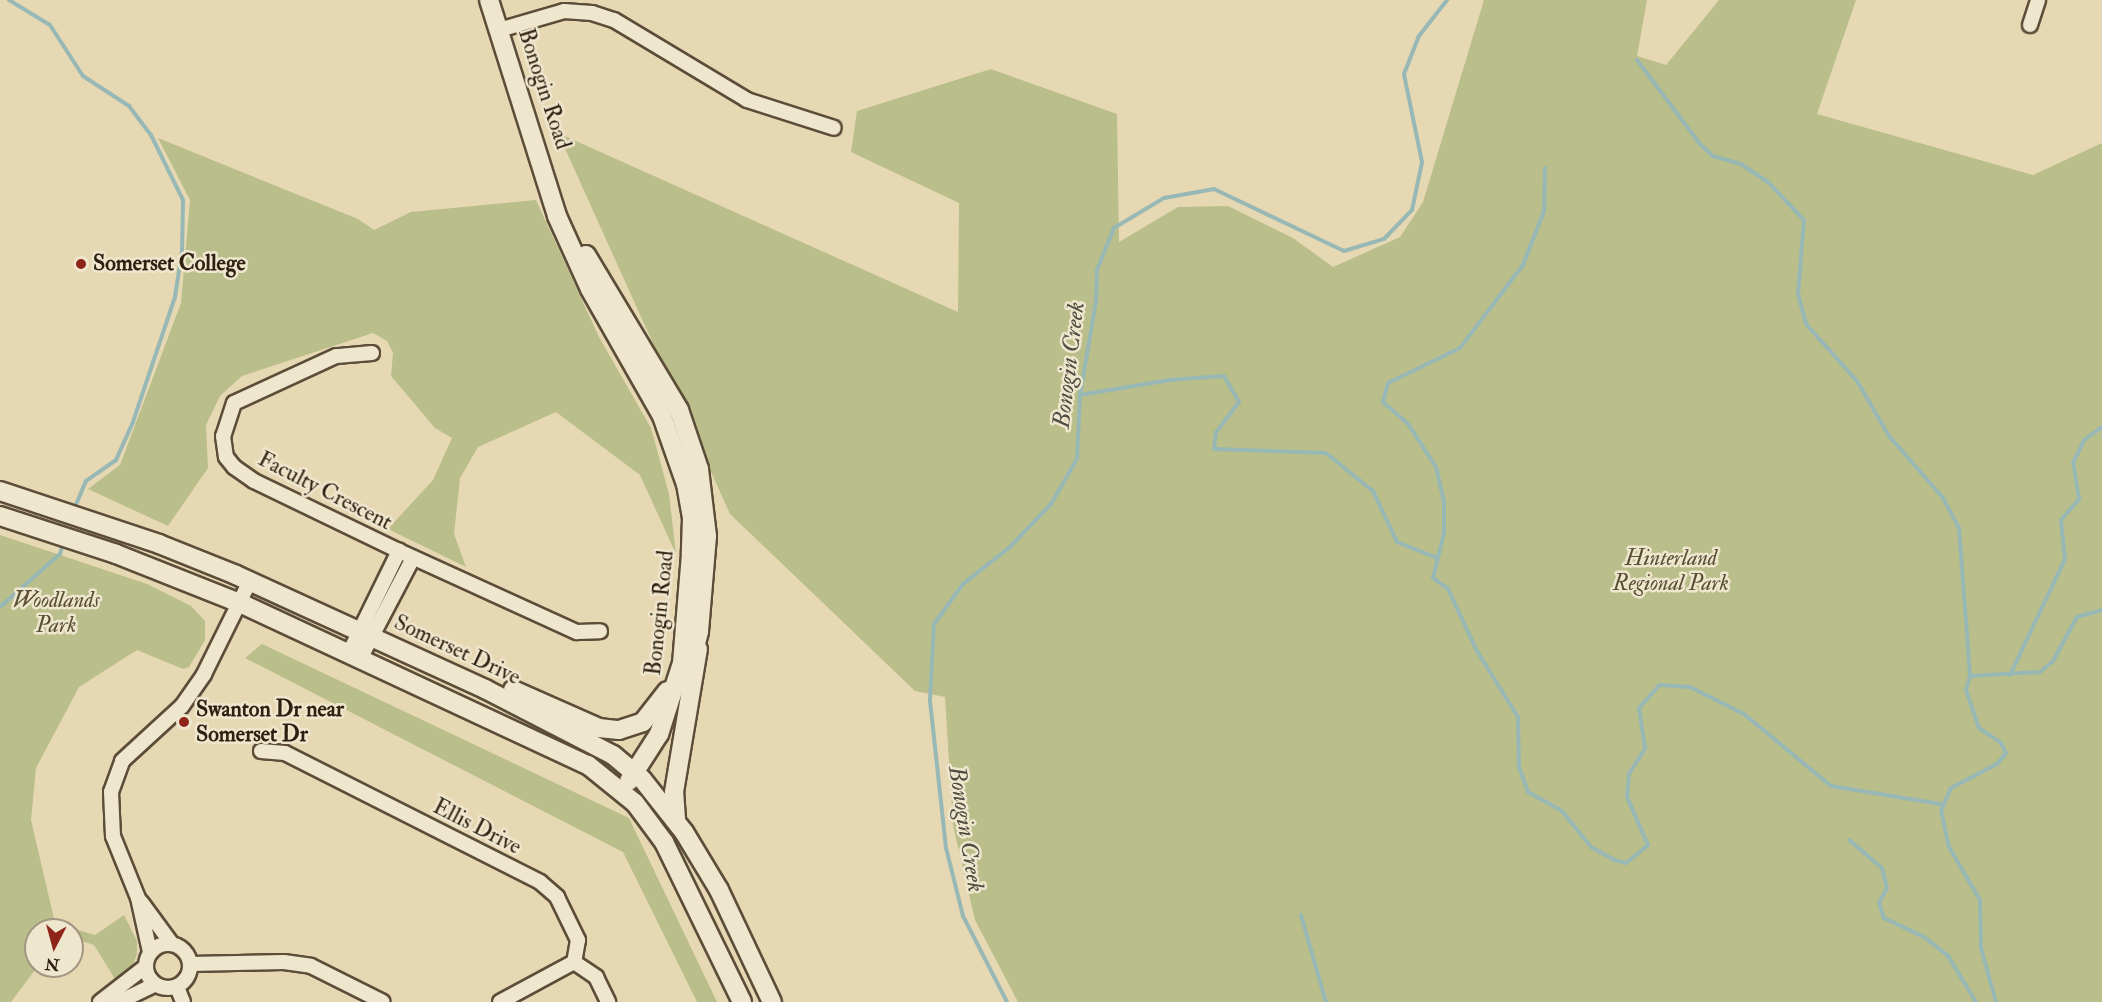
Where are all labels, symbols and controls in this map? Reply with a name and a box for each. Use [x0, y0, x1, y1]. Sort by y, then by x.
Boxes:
street label: Bonogin Road [512, 25, 576, 153]
place label: Somerset College [93, 251, 246, 277]
marker: Somerset College [74, 257, 88, 271]
water label: Bonogin Creek [1047, 300, 1091, 430]
street label: Faculty Crescent [254, 446, 396, 536]
park label: Hinterland Regional Park [1613, 545, 1729, 596]
street label: Bonogin Road [640, 549, 680, 677]
park label: Woodlands Park [13, 587, 99, 638]
street label: Somerset Drive [390, 609, 524, 691]
place label: Swanton Dr near Somerset Dr [196, 696, 344, 748]
marker: Swanton Dr near Somerset Dr [177, 715, 191, 729]
water label: Bonogin Creek [942, 764, 990, 894]
street label: Ellis Drive [428, 794, 526, 860]
north arrow [24, 918, 84, 978]
text: N [44, 953, 61, 975]

